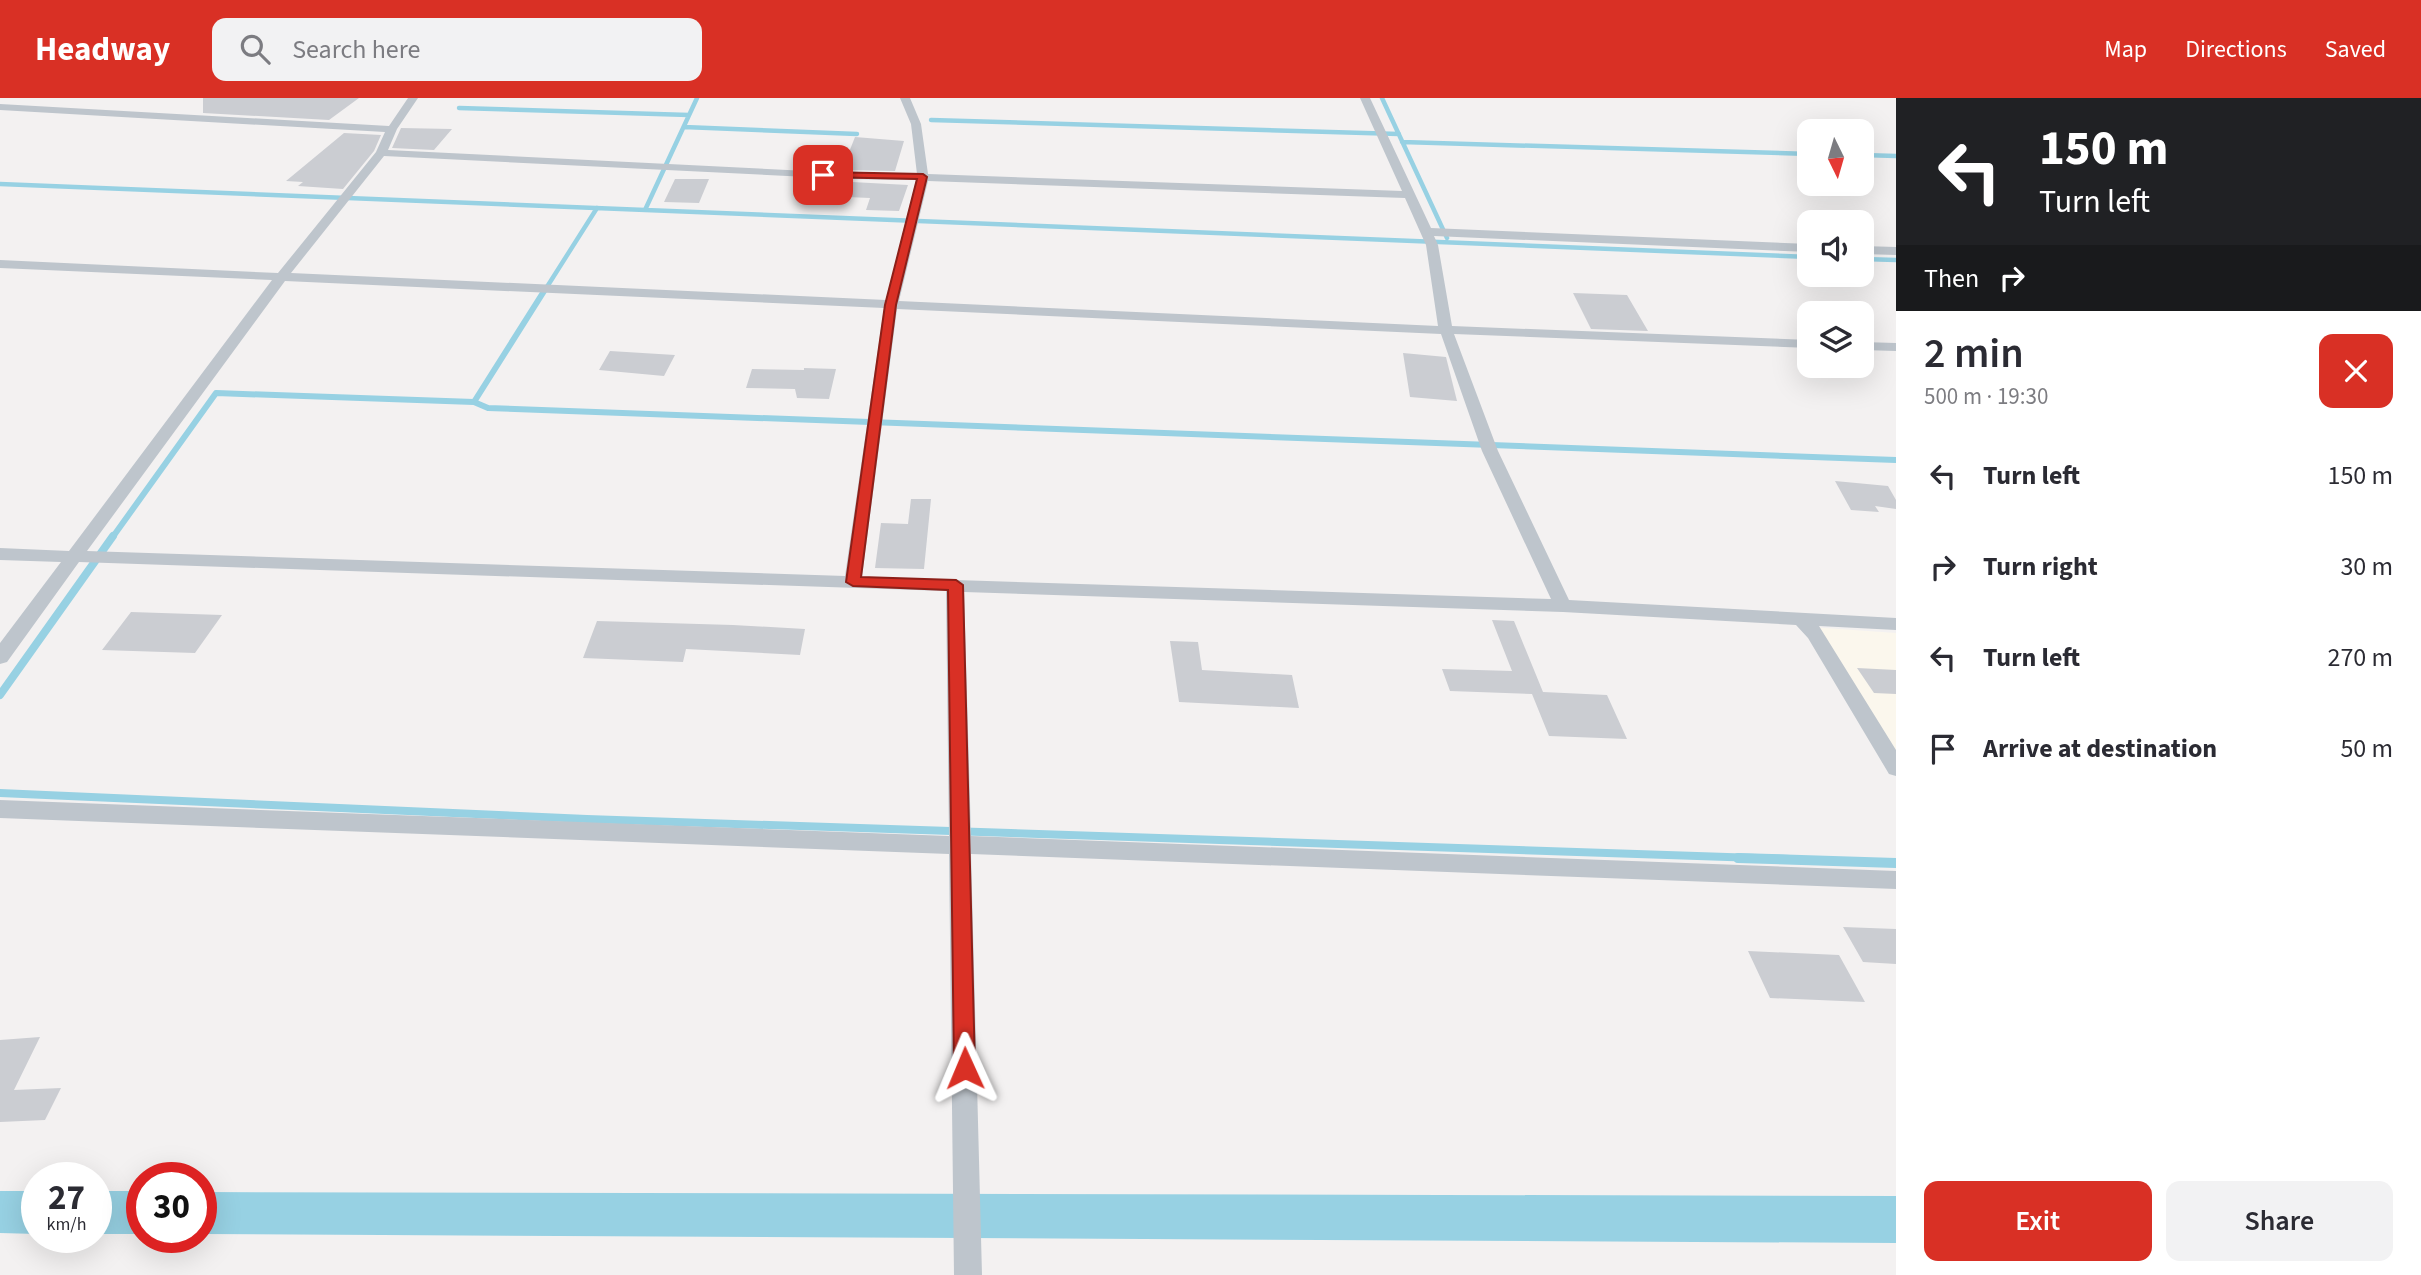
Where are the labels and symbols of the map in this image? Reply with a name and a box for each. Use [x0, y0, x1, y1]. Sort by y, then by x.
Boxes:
north arrow [1797, 119, 1874, 196]
pin [793, 145, 853, 205]
position arrow [928, 1031, 1002, 1105]
speed limit sign: 30 [126, 1162, 217, 1253]

